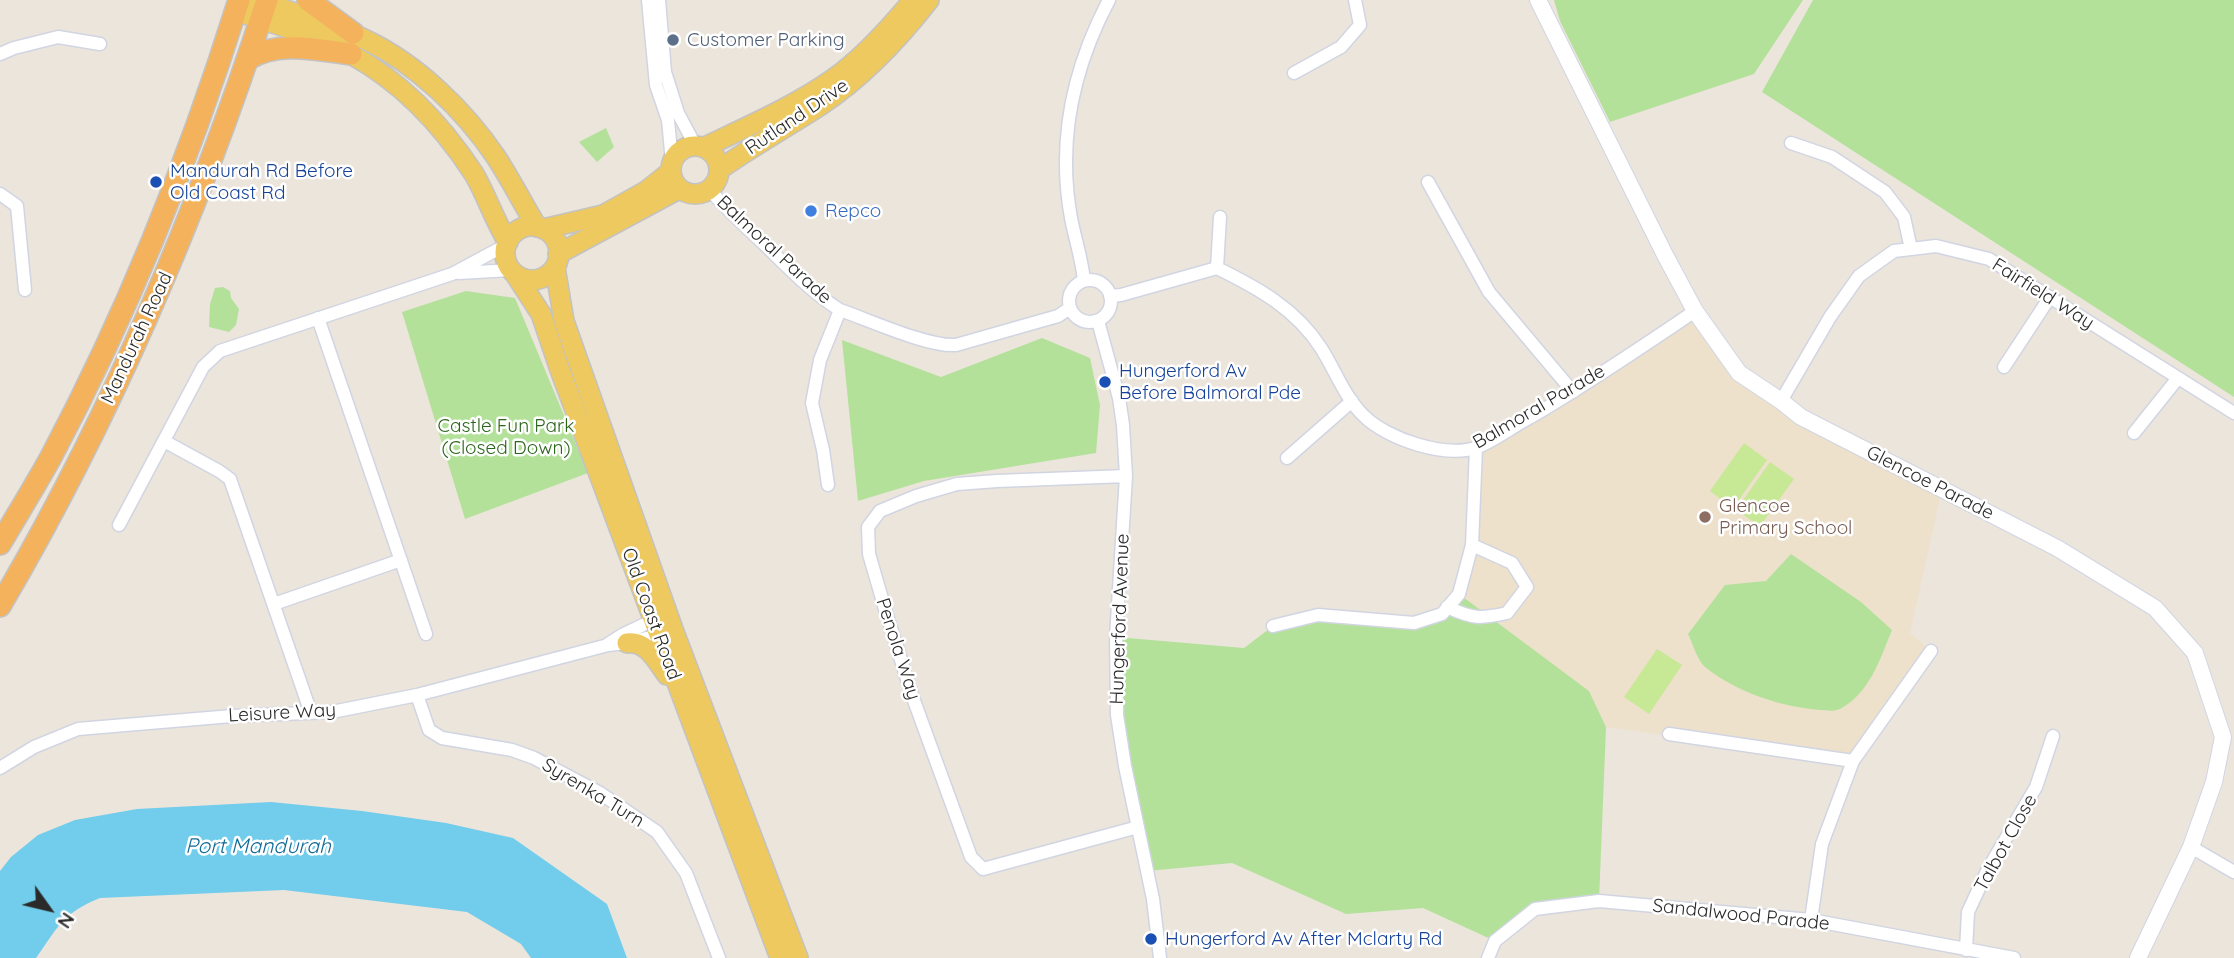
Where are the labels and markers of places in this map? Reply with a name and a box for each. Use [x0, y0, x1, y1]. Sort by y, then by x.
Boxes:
place label: Customer Parking [687, 29, 845, 51]
marker: Customer Parking [665, 32, 681, 48]
place label: Mandurah Rd Before Old Coast Rd [170, 160, 353, 204]
marker: Mandurah Rd Before Old Coast Rd [148, 174, 164, 190]
place label: Repco [825, 200, 881, 222]
marker: Repco [803, 203, 819, 219]
place label: Hungerford Av Before Balmoral Pde [1119, 360, 1301, 404]
marker: Hungerford Av Before Balmoral Pde [1097, 374, 1113, 390]
place label: Glencoe Primary School [1719, 495, 1852, 539]
marker: Glencoe Primary School [1697, 509, 1713, 525]
place label: Hungerford Av After Mclarty Rd [1165, 928, 1442, 950]
marker: Hungerford Av After Mclarty Rd [1143, 931, 1159, 947]

